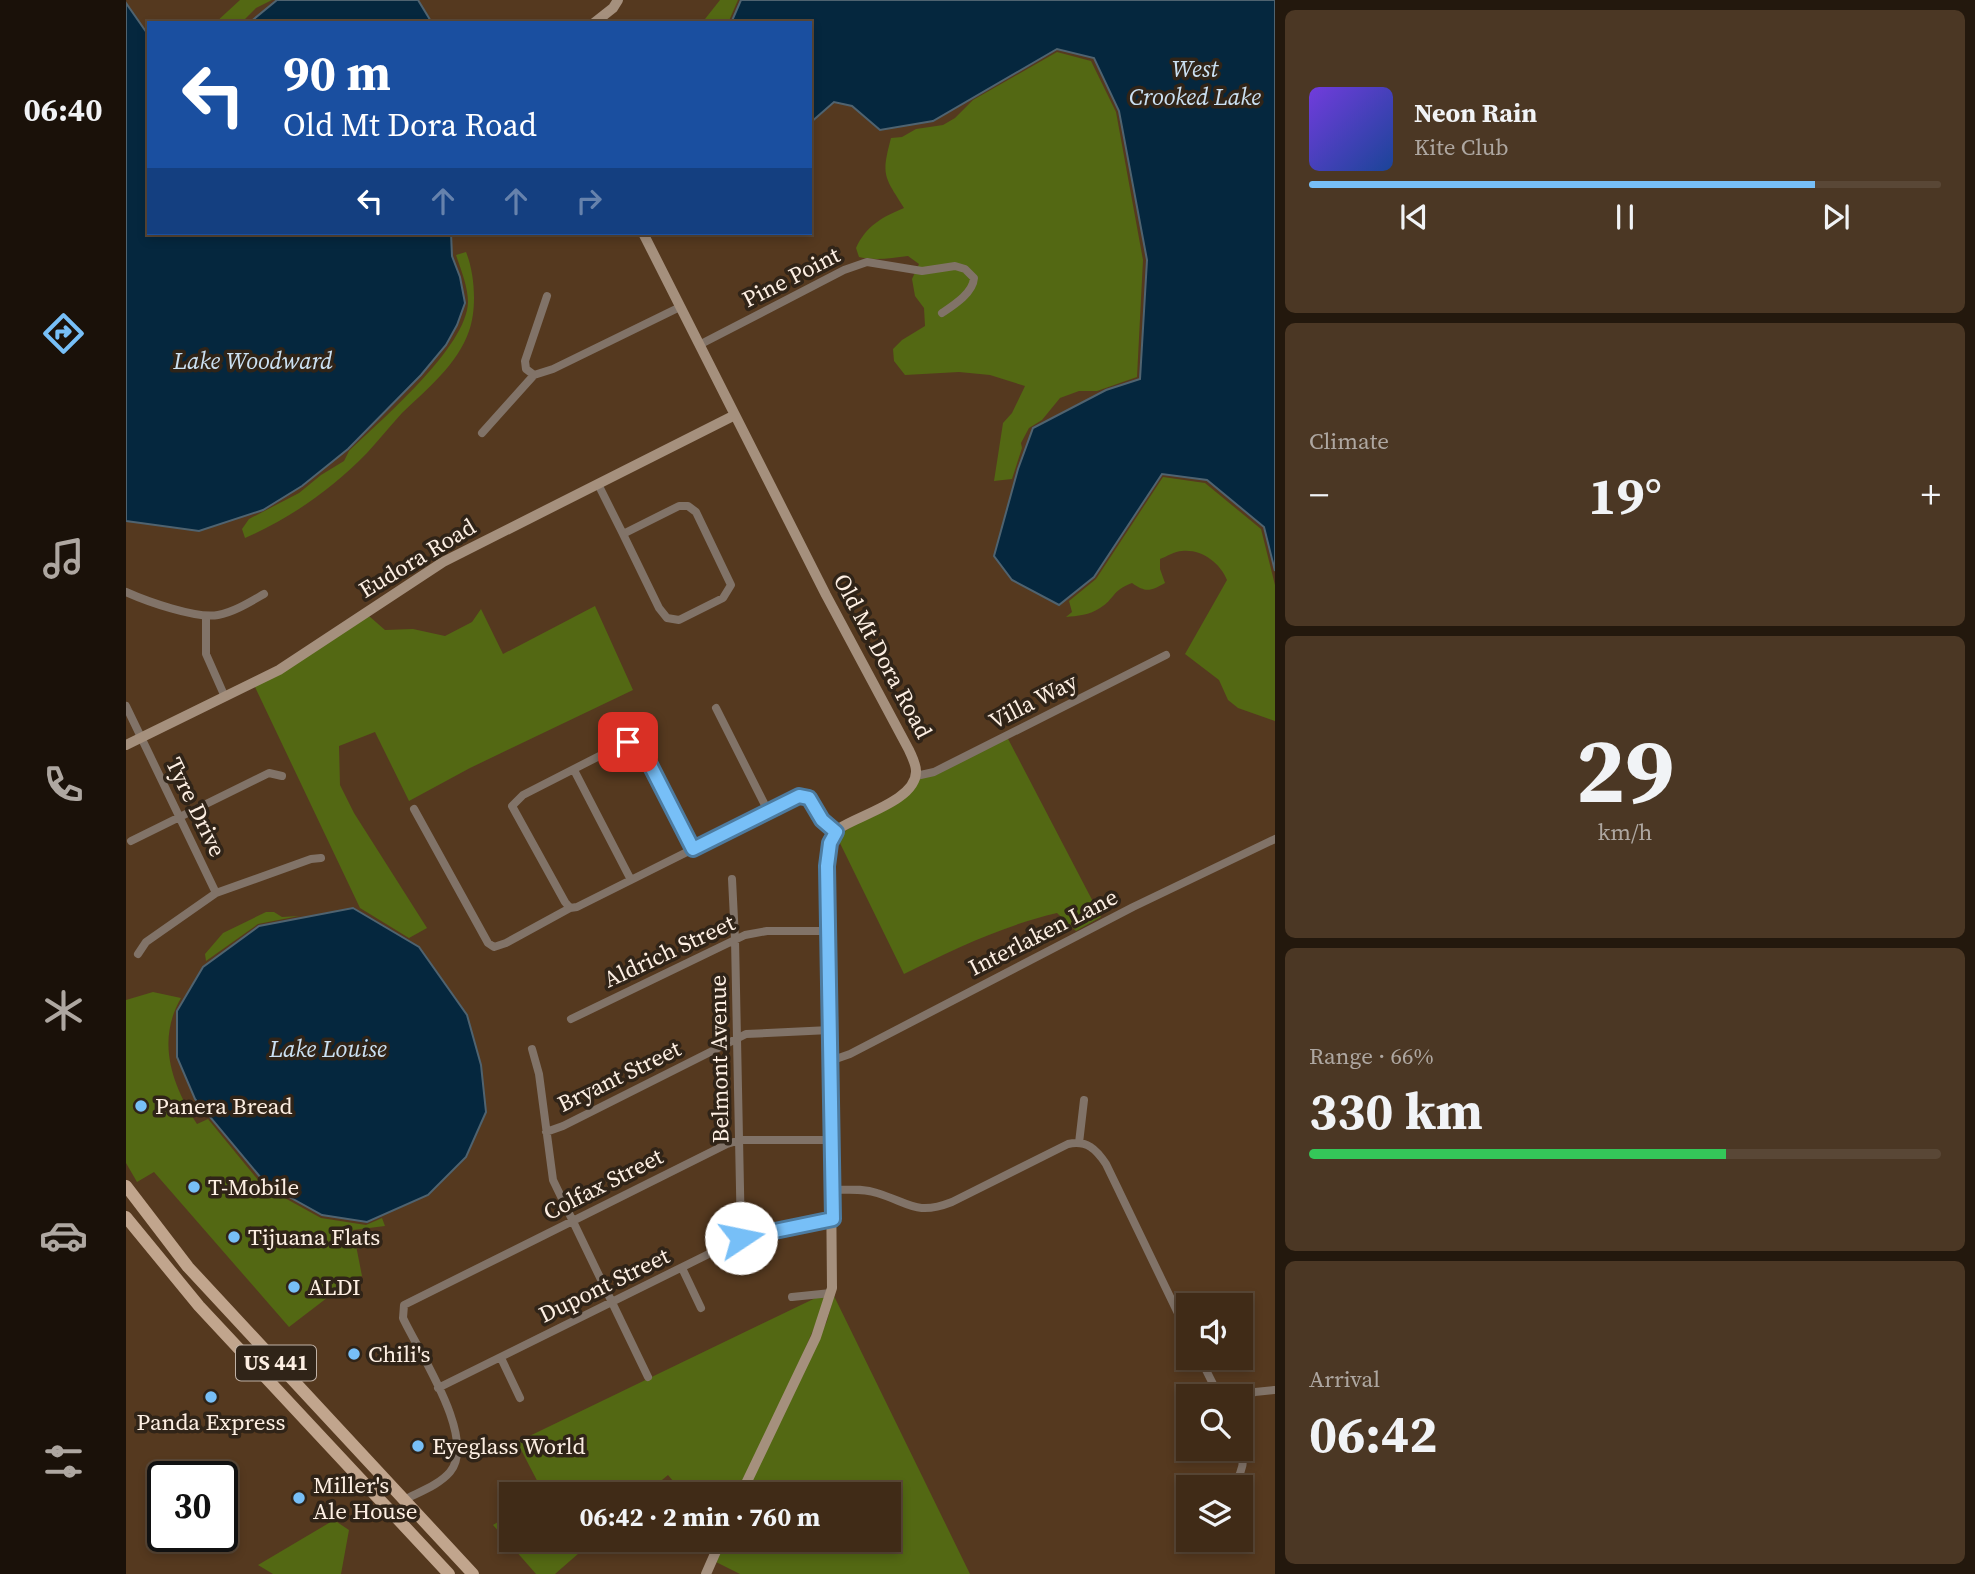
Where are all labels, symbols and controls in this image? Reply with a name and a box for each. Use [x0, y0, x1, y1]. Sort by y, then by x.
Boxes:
text: 90 m [283, 39, 391, 106]
icon: left [168, 49, 259, 140]
water label: West Crooked Lake [1129, 52, 1261, 113]
text: 06:40 [24, 88, 102, 132]
text: Neon Rain [1414, 95, 1537, 131]
text: Old Mt Dora Road [283, 103, 537, 147]
text: Kite Club [1414, 131, 1509, 163]
icon: left [351, 182, 389, 220]
icon: ahead [424, 182, 462, 220]
icon: ahead [497, 182, 535, 220]
icon: right [570, 182, 608, 220]
icon: previous [1395, 198, 1433, 236]
icon: pause [1606, 198, 1644, 236]
icon: next [1817, 198, 1855, 236]
street label: Pine Point [737, 239, 846, 315]
icon: directions [39, 309, 88, 358]
water label: Lake Woodward [172, 344, 333, 377]
text: Climate [1309, 425, 1389, 457]
text: 19° [1588, 460, 1662, 531]
text: − [1309, 469, 1329, 521]
text: + [1921, 469, 1941, 521]
street label: Eudora Road [353, 511, 481, 605]
icon: music [39, 534, 88, 583]
street label: Old Mt Dora Road [826, 568, 940, 744]
street label: Villa Way [983, 665, 1083, 737]
text: 29 [1576, 708, 1674, 832]
pin [598, 712, 658, 772]
icon: arrive [609, 723, 647, 761]
street label: Tyre Drive [158, 752, 234, 862]
icon: phone [39, 760, 88, 809]
text: km/h [1598, 816, 1652, 848]
street label: Interlaken Lane [963, 881, 1123, 983]
street label: Aldrich Street [598, 906, 740, 995]
street label: Belmont Avenue [702, 975, 736, 1143]
icon: climate [39, 986, 88, 1035]
water label: Lake Louise [268, 1032, 387, 1065]
street label: Bryant Street [552, 1032, 686, 1120]
text: Range · 66% [1309, 1040, 1434, 1072]
text: 330 km [1309, 1075, 1483, 1146]
place label: Panera Bread [155, 1090, 293, 1122]
marker: Panera Bread [133, 1098, 149, 1114]
street label: Colfax Street [538, 1140, 669, 1228]
place label: T-Mobile [208, 1171, 299, 1203]
marker: T-Mobile [186, 1179, 202, 1195]
position arrow [704, 1201, 778, 1275]
icon: car [39, 1211, 88, 1260]
place label: Tijuana Flats [248, 1221, 380, 1253]
marker: Tijuana Flats [226, 1229, 242, 1245]
street label: Dupont Street [533, 1239, 675, 1330]
place label: ALDI [308, 1271, 361, 1303]
marker: ALDI [286, 1279, 302, 1295]
map controls [1176, 1293, 1253, 1552]
button: sound [1176, 1293, 1253, 1370]
place label: Chili's [368, 1338, 430, 1370]
road number: US 441 [236, 1346, 316, 1380]
marker: Chili's [346, 1346, 362, 1362]
text: Arrival [1309, 1363, 1380, 1395]
button: search [1176, 1384, 1253, 1461]
marker: Panda Express [203, 1389, 219, 1405]
text: 06:42 [1309, 1398, 1437, 1469]
place label: Panda Express [136, 1406, 286, 1438]
place label: Eyeglass World [432, 1430, 586, 1462]
icon: filters [39, 1437, 88, 1486]
marker: Eyeglass World [410, 1438, 426, 1454]
speed limit sign: 30 [147, 1461, 238, 1552]
place label: Miller's Ale House [313, 1469, 417, 1527]
button: layers [1176, 1475, 1253, 1552]
marker: Miller's Ale House [291, 1490, 307, 1506]
text: 06:42 · 2 min · 760 m [580, 1499, 820, 1535]

